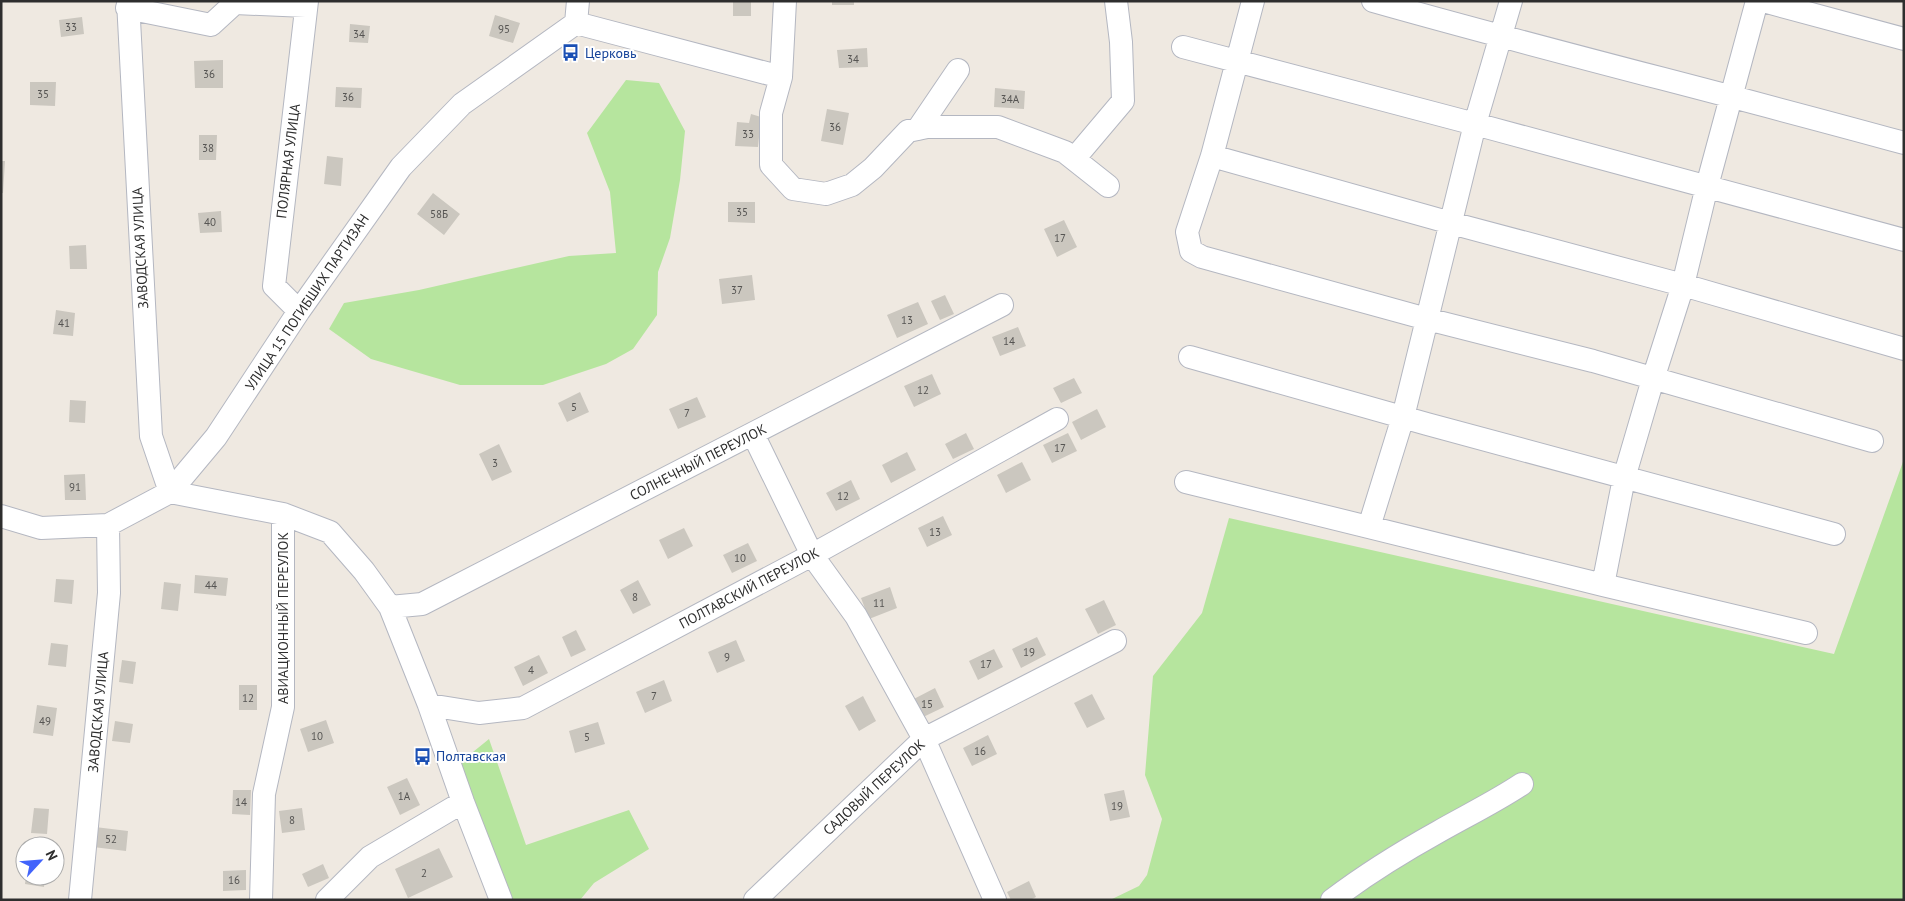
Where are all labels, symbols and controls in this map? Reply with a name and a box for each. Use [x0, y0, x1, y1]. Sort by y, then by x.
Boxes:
house number: 33 [65, 20, 77, 34]
house number: 95 [498, 22, 510, 36]
house number: 34 [353, 27, 365, 41]
bus stop icon: Церковь [561, 43, 581, 63]
place label: Церковь [585, 44, 637, 62]
house number: 34 [847, 52, 859, 66]
house number: 36 [203, 67, 215, 81]
house number: 35 [37, 87, 49, 101]
house number: 36 [342, 90, 354, 104]
house number: 34А [1001, 92, 1020, 106]
street label: ПОЛЯРНАЯ УЛИЦА [272, 102, 304, 219]
house number: 36 [829, 120, 841, 134]
house number: 33 [742, 127, 754, 141]
house number: 38 [202, 141, 214, 155]
street label: ЗАВОДСКАЯ УЛИЦА [128, 186, 152, 309]
house number: 35 [736, 205, 748, 219]
house number: 58Б [430, 207, 448, 221]
street label: УЛИЦА 15 ПОГИБШИХ ПАРТИЗАН [241, 210, 373, 394]
house number: 40 [204, 215, 216, 229]
house number: 17 [1054, 231, 1066, 245]
house number: 37 [731, 283, 743, 297]
house number: 13 [901, 313, 913, 327]
house number: 41 [58, 316, 70, 330]
house number: 14 [1003, 334, 1015, 348]
house number: 12 [917, 383, 929, 397]
house number: 5 [571, 400, 577, 414]
house number: 7 [684, 406, 690, 420]
street label: СОЛНЕЧНЫЙ ПЕРЕУЛОК [627, 420, 770, 504]
house number: 17 [1054, 441, 1066, 455]
house number: 3 [492, 456, 498, 470]
house number: 91 [69, 480, 81, 494]
house number: 12 [837, 489, 849, 503]
house number: 13 [929, 525, 941, 539]
street label: АВИАЦИОННЫЙ ПЕРЕУЛОК [274, 532, 292, 704]
street label: ПОЛТАВСКИЙ ПЕРЕУЛОК [676, 543, 823, 633]
house number: 10 [734, 551, 746, 565]
house number: 44 [205, 578, 217, 592]
house number: 8 [632, 590, 638, 604]
house number: 11 [873, 596, 885, 610]
house number: 19 [1023, 645, 1035, 659]
street label: ЗАВОДСКАЯ УЛИЦА [84, 650, 112, 773]
house number: 9 [724, 650, 730, 664]
house number: 17 [980, 657, 992, 671]
house number: 4 [528, 663, 534, 677]
house number: 7 [651, 689, 657, 703]
house number: 12 [242, 691, 254, 705]
house number: 15 [921, 697, 933, 711]
house number: 49 [39, 714, 51, 728]
house number: 10 [311, 729, 323, 743]
house number: 5 [584, 730, 590, 744]
street label: САДОВЫЙ ПЕРЕУЛОК [819, 735, 929, 839]
house number: 16 [974, 744, 986, 758]
bus stop icon: Полтавская [412, 746, 432, 766]
place label: Полтавская [436, 747, 506, 765]
house number: 1А [398, 789, 411, 803]
house number: 14 [235, 795, 247, 809]
house number: 19 [1111, 799, 1123, 813]
house number: 8 [289, 813, 295, 827]
house number: 52 [105, 832, 117, 846]
north arrow [15, 836, 65, 886]
text: N [42, 847, 62, 863]
house number: 2 [421, 866, 427, 880]
house number: 16 [228, 873, 240, 887]

